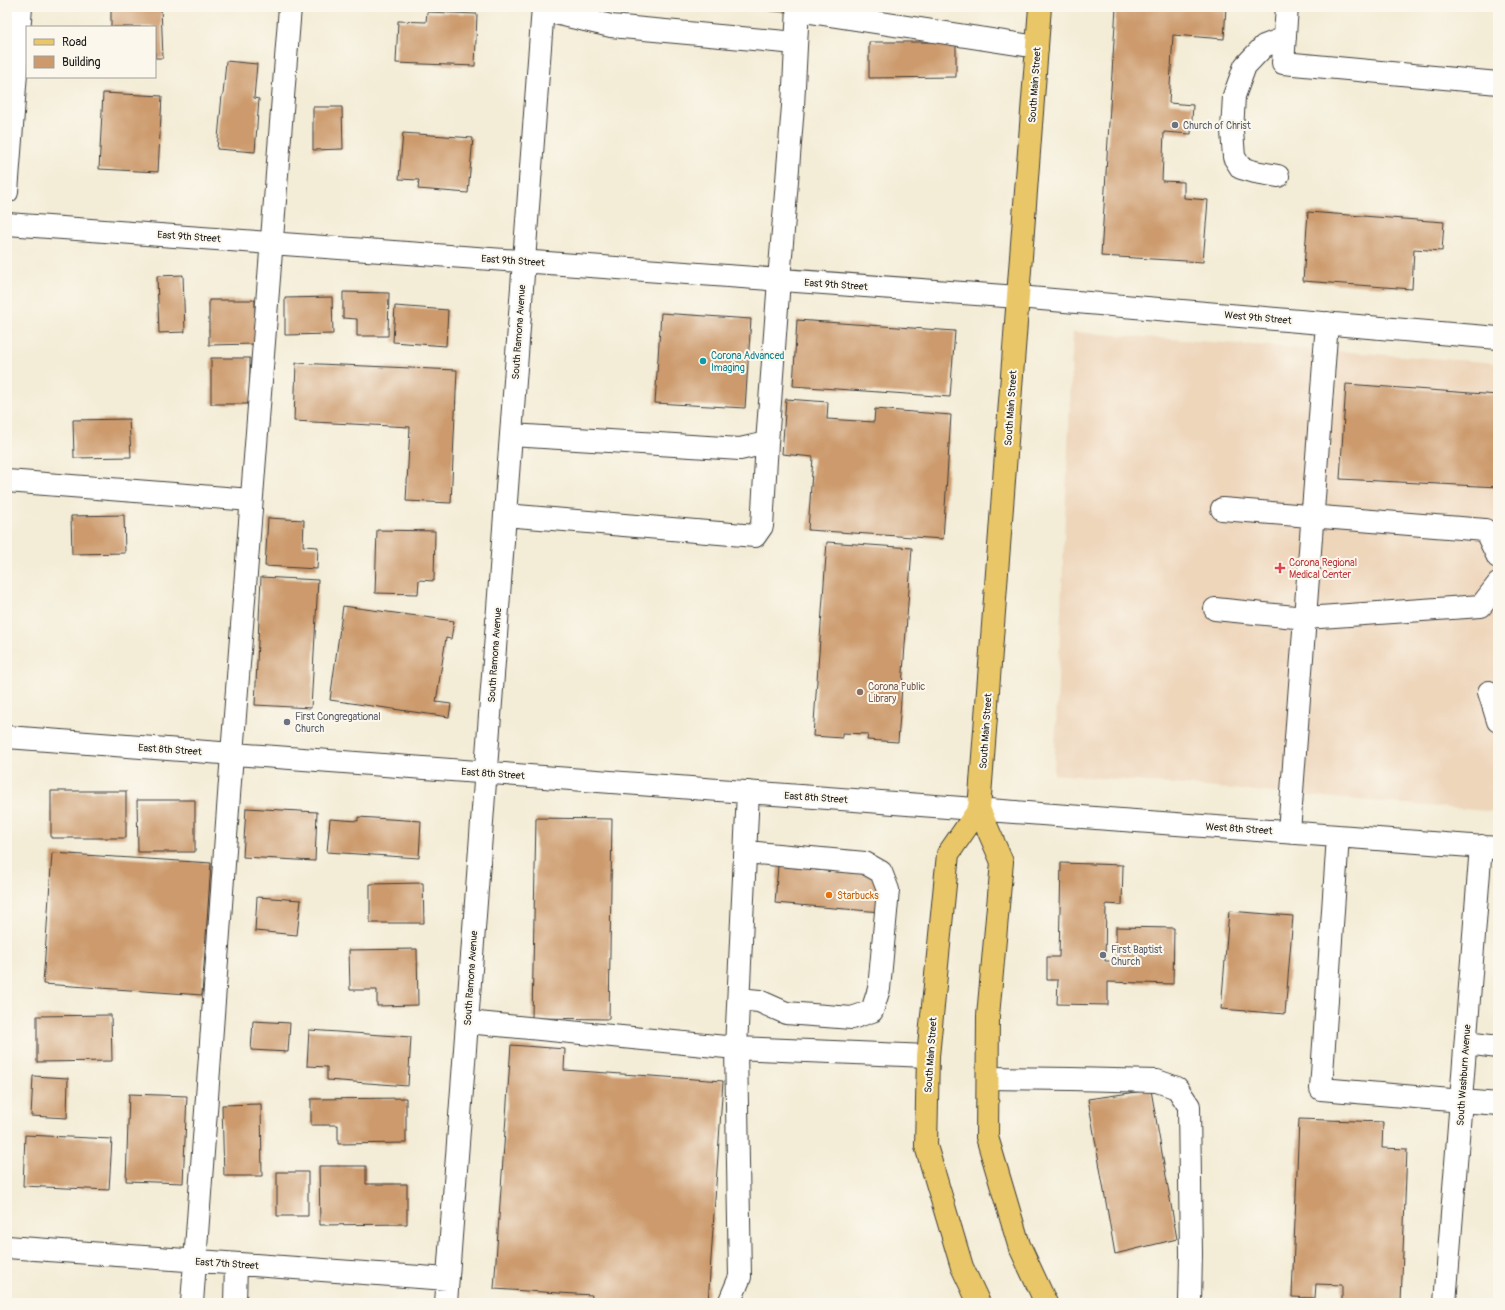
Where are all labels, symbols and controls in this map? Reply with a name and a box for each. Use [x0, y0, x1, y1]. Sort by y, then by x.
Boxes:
legend [26, 26, 156, 78]
text: Road [62, 35, 87, 50]
street label: South Main Street [1026, 46, 1044, 123]
text: Building [62, 55, 101, 70]
marker: Church of Christ [1170, 120, 1180, 130]
place label: Church of Christ [1183, 120, 1252, 132]
street label: East 9th Street [157, 229, 222, 245]
street label: East 9th Street [481, 253, 546, 269]
street label: East 9th Street [804, 277, 869, 293]
street label: South Ramona Avenue [510, 284, 528, 380]
street label: West 9th Street [1224, 309, 1293, 327]
place label: Corona Advanced Imaging [711, 350, 785, 374]
marker: Corona Advanced Imaging [698, 356, 708, 366]
street label: South Main Street [1002, 369, 1020, 446]
place label: Corona Regional Medical Center [1289, 557, 1357, 581]
marker: Corona Regional Medical Center [1274, 562, 1286, 574]
street label: South Ramona Avenue [486, 607, 504, 703]
place label: Corona Public Library [868, 681, 925, 705]
marker: Corona Public Library [855, 687, 865, 697]
street label: South Main Street [977, 692, 995, 769]
place label: First Congregational Church [295, 711, 381, 735]
marker: First Congregational Church [282, 717, 292, 727]
street label: East 8th Street [138, 742, 203, 758]
street label: East 8th Street [461, 766, 526, 782]
street label: East 8th Street [784, 790, 849, 806]
street label: West 8th Street [1205, 821, 1274, 837]
marker: Starbucks [824, 890, 834, 900]
place label: Starbucks [837, 890, 879, 902]
street label: South Ramona Avenue [462, 930, 480, 1026]
place label: First Baptist Church [1111, 944, 1163, 968]
marker: First Baptist Church [1098, 950, 1108, 960]
street label: South Main Street [922, 1016, 940, 1093]
street label: South Washburn Avenue [1454, 1024, 1474, 1126]
street label: East 7th Street [195, 1256, 260, 1272]

